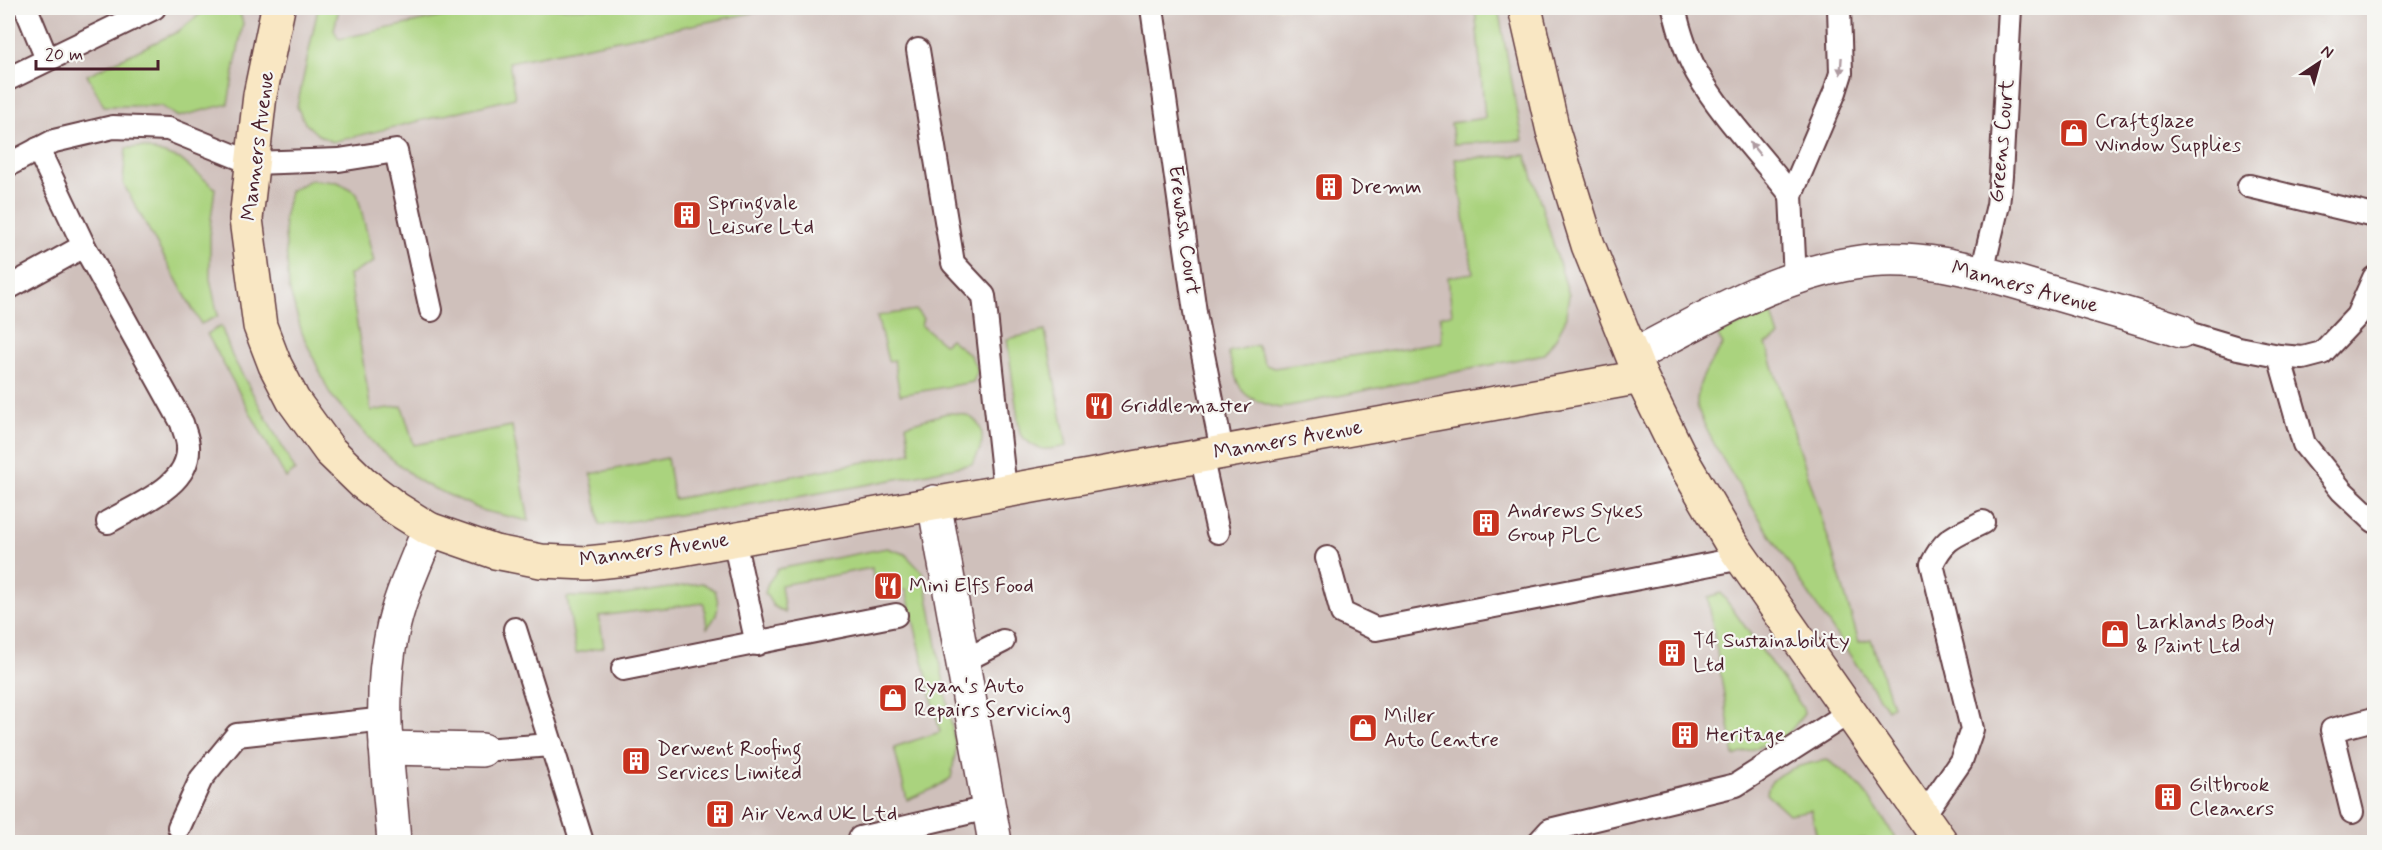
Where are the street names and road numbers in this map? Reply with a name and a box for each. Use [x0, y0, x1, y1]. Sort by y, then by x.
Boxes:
street label: Manners Avenue [235, 69, 281, 223]
street label: Greens Court [1983, 78, 2021, 204]
street label: Erewash Court [1161, 163, 1207, 297]
street label: Manners Avenue [1949, 254, 2102, 320]
street label: Manners Avenue [1211, 413, 1365, 467]
street label: Manners Avenue [577, 526, 731, 574]

